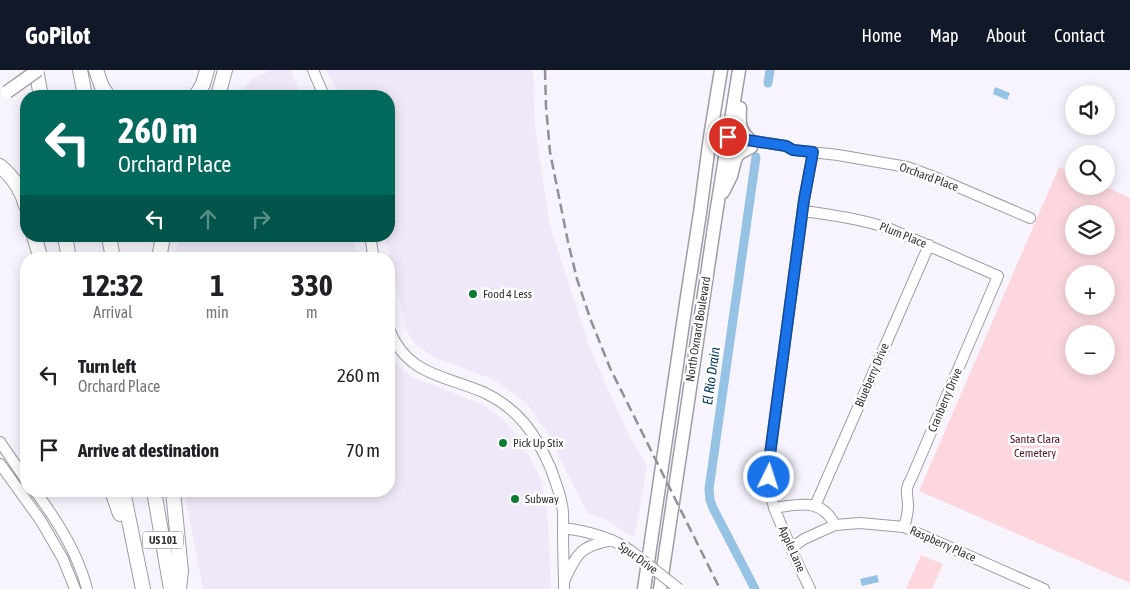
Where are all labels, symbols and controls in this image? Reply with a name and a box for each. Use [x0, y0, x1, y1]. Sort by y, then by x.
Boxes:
text: GoPilot [25, 22, 90, 49]
text: Home [862, 25, 902, 46]
text: Map [930, 25, 959, 46]
text: About [987, 25, 1026, 46]
text: Contact [1054, 25, 1105, 46]
map controls [1065, 85, 1115, 375]
button: sound [1065, 85, 1115, 135]
icon: left [35, 110, 100, 175]
text: 260 m [118, 110, 197, 150]
pin [707, 116, 749, 158]
icon: arrive [714, 123, 742, 151]
button: search [1065, 145, 1115, 195]
text: Orchard Place [118, 151, 231, 177]
street label: Orchard Place [898, 160, 960, 194]
icon: left [141, 205, 169, 233]
icon: ahead [194, 205, 222, 233]
icon: right [247, 205, 275, 233]
button: layers [1065, 205, 1115, 255]
street label: Plum Place [877, 219, 929, 251]
button: + [1065, 265, 1115, 315]
text: 12:32 [82, 268, 144, 302]
text: 1 [210, 268, 224, 302]
text: 330 [291, 268, 333, 302]
street label: North Oxnard Boulevard [683, 275, 713, 383]
place label: Food 4 Less [483, 287, 532, 301]
marker: Food 4 Less [467, 288, 479, 300]
text: Arrival [93, 303, 132, 321]
text: min [206, 303, 229, 321]
text: m [306, 303, 318, 321]
button: − [1065, 325, 1115, 375]
street label: Blueberry Drive [852, 341, 892, 409]
water label: El Rio Drain [699, 346, 723, 406]
text: Turn left [78, 355, 136, 377]
icon: left [35, 361, 63, 389]
text: 260 m [337, 364, 380, 386]
street label: Cranberry Drive [925, 366, 965, 434]
text: Orchard Place [78, 377, 160, 395]
park label: Santa Clara Cemetery [1010, 432, 1060, 460]
icon: arrive [35, 436, 63, 464]
place label: Pick Up Stix [513, 436, 563, 450]
marker: Pick Up Stix [497, 437, 509, 449]
text: Arrive at destination [78, 439, 219, 461]
text: 70 m [346, 439, 380, 461]
position arrow [742, 450, 794, 502]
place label: Subway [525, 492, 559, 506]
marker: Subway [509, 493, 521, 505]
street label: Raspberry Place [908, 523, 978, 565]
street label: Apple Lane [776, 524, 808, 574]
road number: US 101 [143, 532, 183, 548]
street label: Spur Drive [616, 539, 660, 577]

